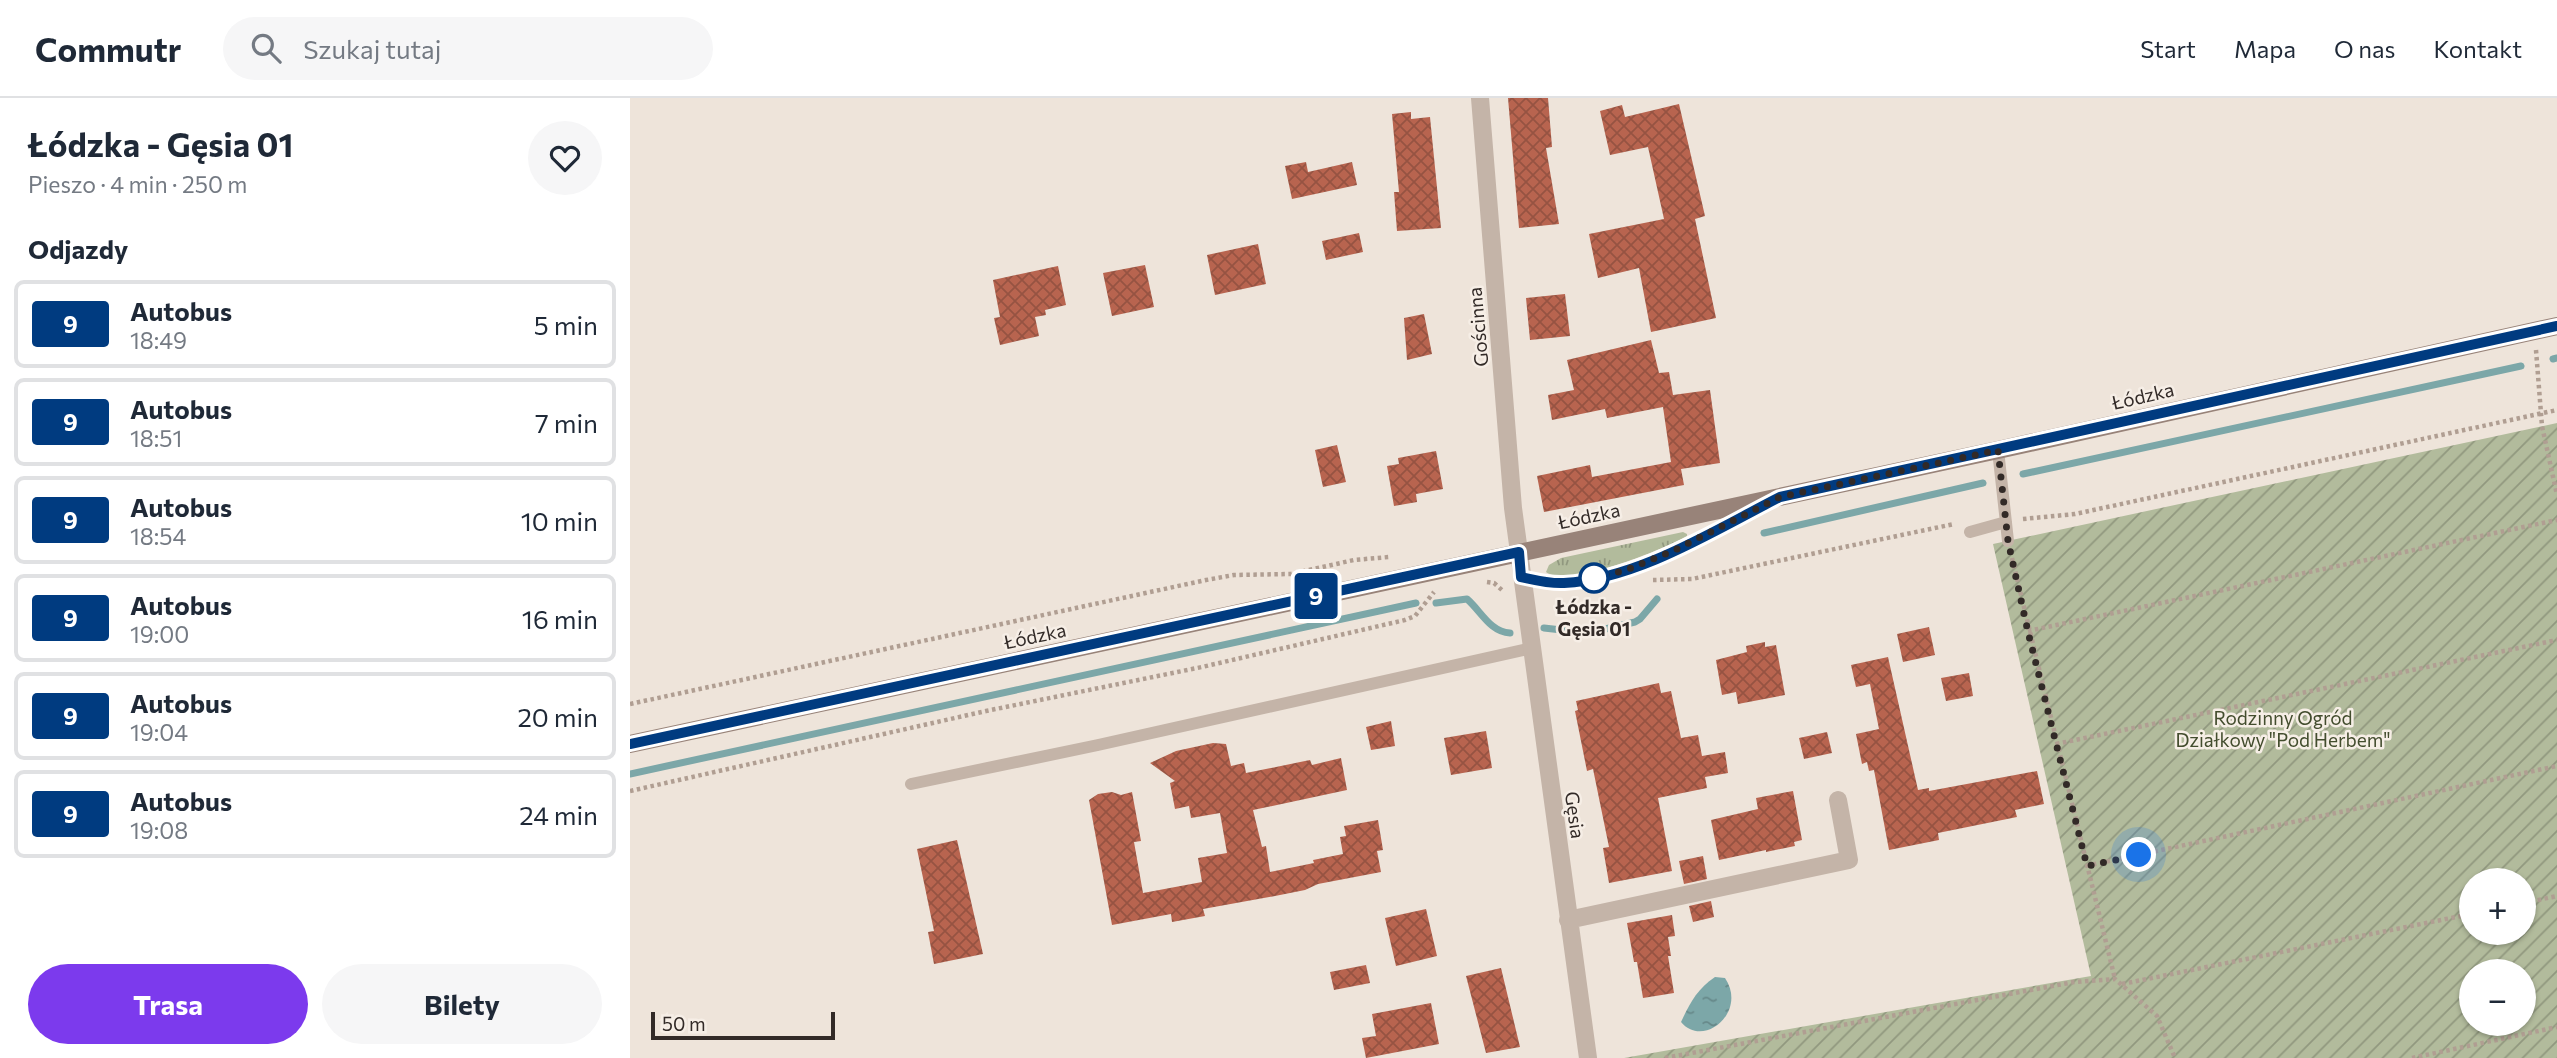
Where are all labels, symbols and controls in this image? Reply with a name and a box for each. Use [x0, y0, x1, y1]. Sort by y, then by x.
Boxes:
search box [223, 17, 713, 80]
text: Commutr [35, 28, 181, 69]
icon: search [247, 29, 285, 67]
text: Szukaj tutaj [303, 33, 441, 64]
text: Start [2140, 34, 2196, 63]
text: Mapa [2234, 34, 2296, 63]
text: O nas [2334, 34, 2395, 63]
text: Kontakt [2433, 34, 2522, 63]
button: heart [528, 121, 602, 195]
text: Łódzka - Gęsia 01 [28, 123, 293, 164]
text: Pieszo · 4 min · 250 m [28, 170, 247, 198]
text: Odjazdy [28, 233, 128, 264]
street label: Gościnna [1463, 286, 1492, 368]
text: Autobus [130, 295, 232, 326]
text: 9 [63, 309, 78, 338]
text: 5 min [534, 309, 598, 340]
text: 18:49 [130, 326, 187, 354]
street label: Łódzka [2109, 377, 2176, 414]
text: Autobus [130, 393, 232, 424]
text: 9 [63, 407, 78, 436]
text: 7 min [535, 407, 598, 438]
text: 18:51 [130, 424, 182, 452]
text: Autobus [130, 491, 232, 522]
street label: Łódzka [1555, 498, 1622, 534]
text: 9 [63, 505, 78, 534]
text: 10 min [521, 505, 598, 536]
text: 18:54 [130, 522, 186, 550]
marker: Łódzka - Gęsia 01 [1579, 563, 1609, 593]
line badge: 9 [1293, 573, 1339, 619]
text: 9 [1309, 581, 1323, 610]
text: Autobus [130, 589, 232, 620]
place label: Łódzka - Gęsia 01 [1555, 595, 1632, 640]
text: 9 [63, 603, 78, 632]
text: 16 min [522, 603, 598, 634]
street label: Łódzka [1001, 618, 1068, 654]
text: 19:00 [130, 620, 189, 648]
text: Autobus [130, 687, 232, 718]
text: 9 [63, 701, 78, 730]
text: 20 min [517, 701, 598, 732]
park label: Rodzinny Ogród Działkowy "Pod Herbem" [2176, 706, 2390, 751]
text: 19:04 [130, 718, 188, 746]
text: Autobus [130, 785, 232, 816]
street label: Gęsia [1561, 790, 1590, 840]
text: 9 [63, 799, 78, 828]
text: 24 min [519, 799, 598, 830]
text: 19:08 [130, 816, 188, 844]
your location [2121, 837, 2156, 872]
map controls [2459, 868, 2536, 1036]
button: + [2459, 868, 2536, 945]
button: − [2459, 959, 2536, 1036]
button: Trasa [28, 964, 308, 1044]
button: Bilety [322, 964, 602, 1044]
scale bar [651, 1009, 835, 1041]
text: 50 m [662, 1012, 706, 1035]

